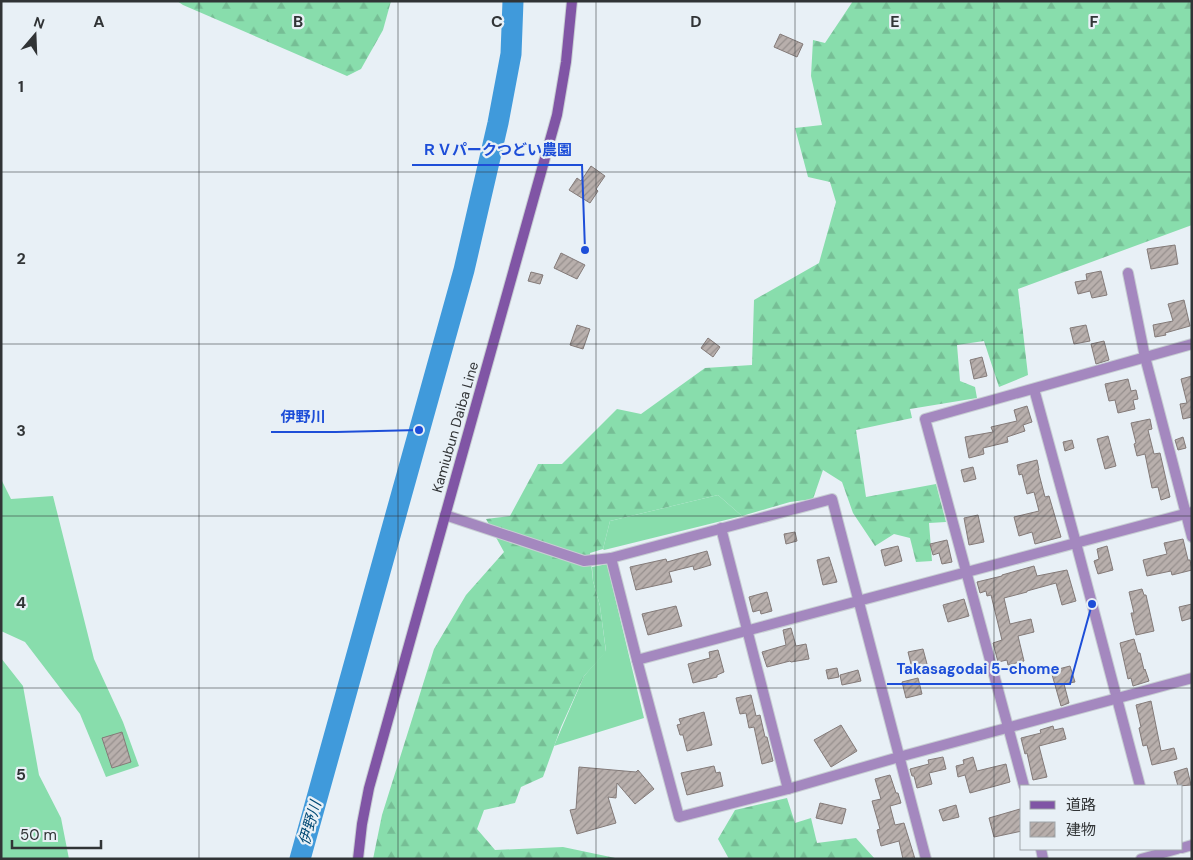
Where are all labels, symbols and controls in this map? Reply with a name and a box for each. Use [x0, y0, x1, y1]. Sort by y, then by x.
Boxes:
north arrow [10, 10, 60, 60]
text: A [93, 11, 105, 32]
text: B [293, 11, 303, 32]
text: C [491, 11, 503, 32]
text: D [690, 11, 702, 32]
text: E [890, 11, 900, 32]
text: F [1090, 11, 1099, 32]
text: N [31, 13, 47, 33]
text: 1 [18, 76, 24, 97]
callout: ＲＶパークつどい農園 [412, 135, 582, 165]
text: ＲＶパークつどい農園 [422, 140, 572, 160]
text: 2 [16, 248, 26, 269]
street label: Kamiubun Daiba Line [428, 359, 482, 495]
callout: 伊野川 [271, 402, 336, 432]
text: 伊野川 [280, 407, 326, 427]
text: 3 [16, 420, 26, 441]
text: 4 [16, 592, 26, 613]
callout: Takasagodai 5-chome [887, 654, 1070, 684]
text: Takasagodai 5-chome [896, 659, 1060, 679]
text: 5 [16, 764, 26, 785]
legend [1020, 785, 1183, 850]
text: 道路 [1066, 795, 1096, 815]
water label: 伊野川 [294, 797, 326, 847]
scale bar [12, 818, 101, 850]
text: 建物 [1066, 820, 1096, 840]
text: 50 m [20, 825, 57, 845]

